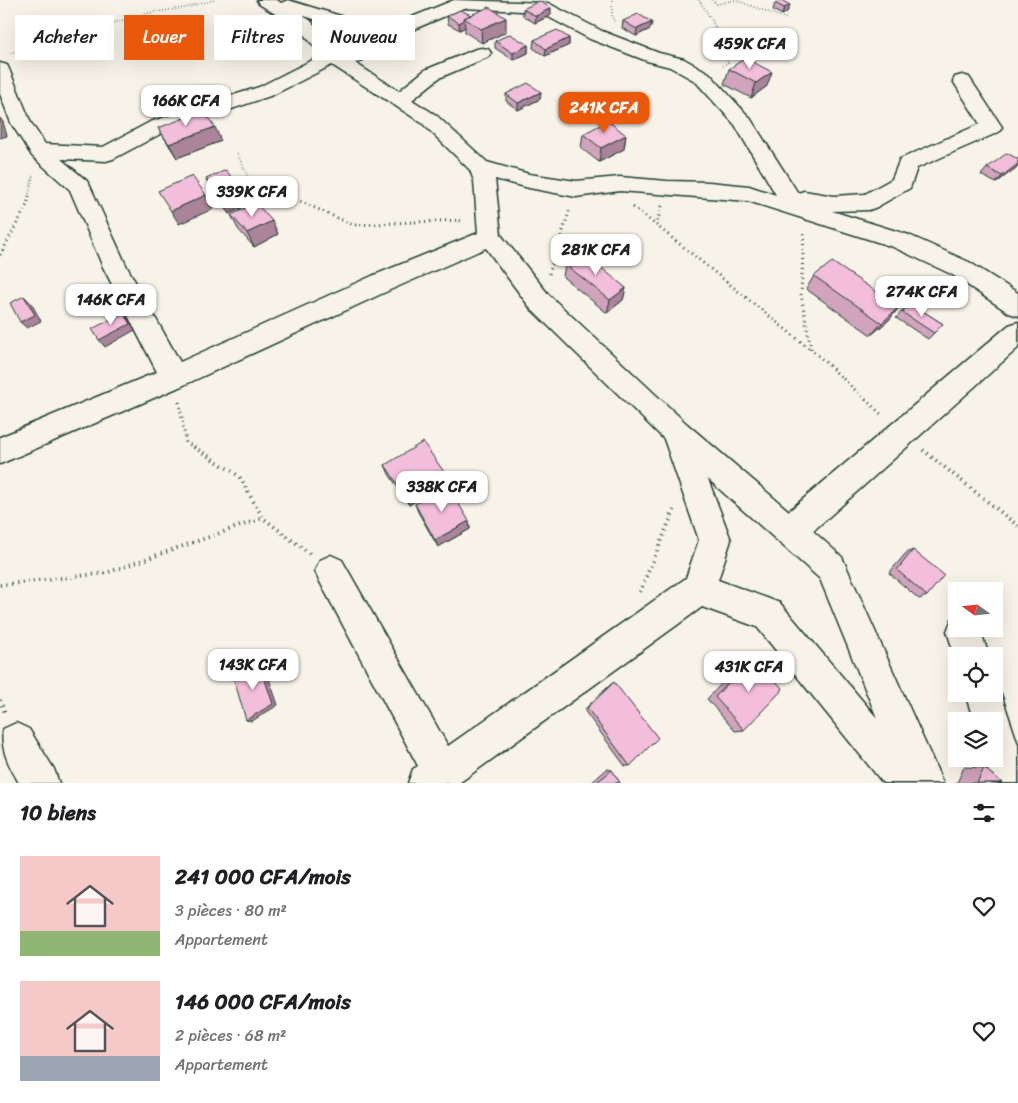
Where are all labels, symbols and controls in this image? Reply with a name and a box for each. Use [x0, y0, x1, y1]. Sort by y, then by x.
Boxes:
chip: Acheter [15, 15, 114, 60]
chip: Louer [124, 15, 204, 60]
chip: Filtres [214, 15, 302, 60]
chip: Nouveau [312, 15, 415, 60]
pin: 459K CFA [698, 28, 802, 70]
text: 459K CFA [714, 29, 786, 58]
pin: 166K CFA [134, 84, 238, 127]
text: 166K CFA [152, 86, 220, 115]
pin: 241K CFA [552, 92, 656, 134]
text: 241K CFA [569, 93, 639, 122]
pin: 339K CFA [200, 176, 304, 218]
text: 339K CFA [217, 177, 287, 206]
pin: 281K CFA [544, 234, 648, 276]
text: 281K CFA [562, 235, 630, 264]
pin: 274K CFA [870, 276, 974, 318]
text: 274K CFA [886, 277, 958, 306]
pin: 146K CFA [59, 284, 163, 326]
text: 146K CFA [76, 285, 146, 314]
pin: 338K CFA [390, 470, 494, 513]
text: 338K CFA [407, 472, 477, 501]
north arrow [948, 582, 1002, 638]
map controls [948, 582, 1003, 767]
button: locate [948, 647, 1003, 702]
pin: 143K CFA [201, 648, 305, 691]
text: 143K CFA [219, 650, 287, 679]
pin: 431K CFA [697, 650, 801, 693]
text: 431K CFA [715, 652, 783, 681]
button: layers [948, 712, 1003, 767]
text: 10 biens [20, 794, 96, 832]
icon: filters [970, 799, 998, 827]
text: 241 000 CFA/mois [175, 858, 351, 896]
icon: home [60, 876, 120, 936]
icon: heart [970, 892, 998, 920]
text: 3 pièces · 80 m² [175, 896, 287, 925]
text: Appartement [175, 925, 268, 954]
text: 146 000 CFA/mois [175, 983, 351, 1021]
icon: home [60, 1001, 120, 1061]
icon: heart [970, 1017, 998, 1045]
text: 2 pièces · 68 m² [175, 1021, 286, 1050]
text: Appartement [175, 1050, 268, 1079]

